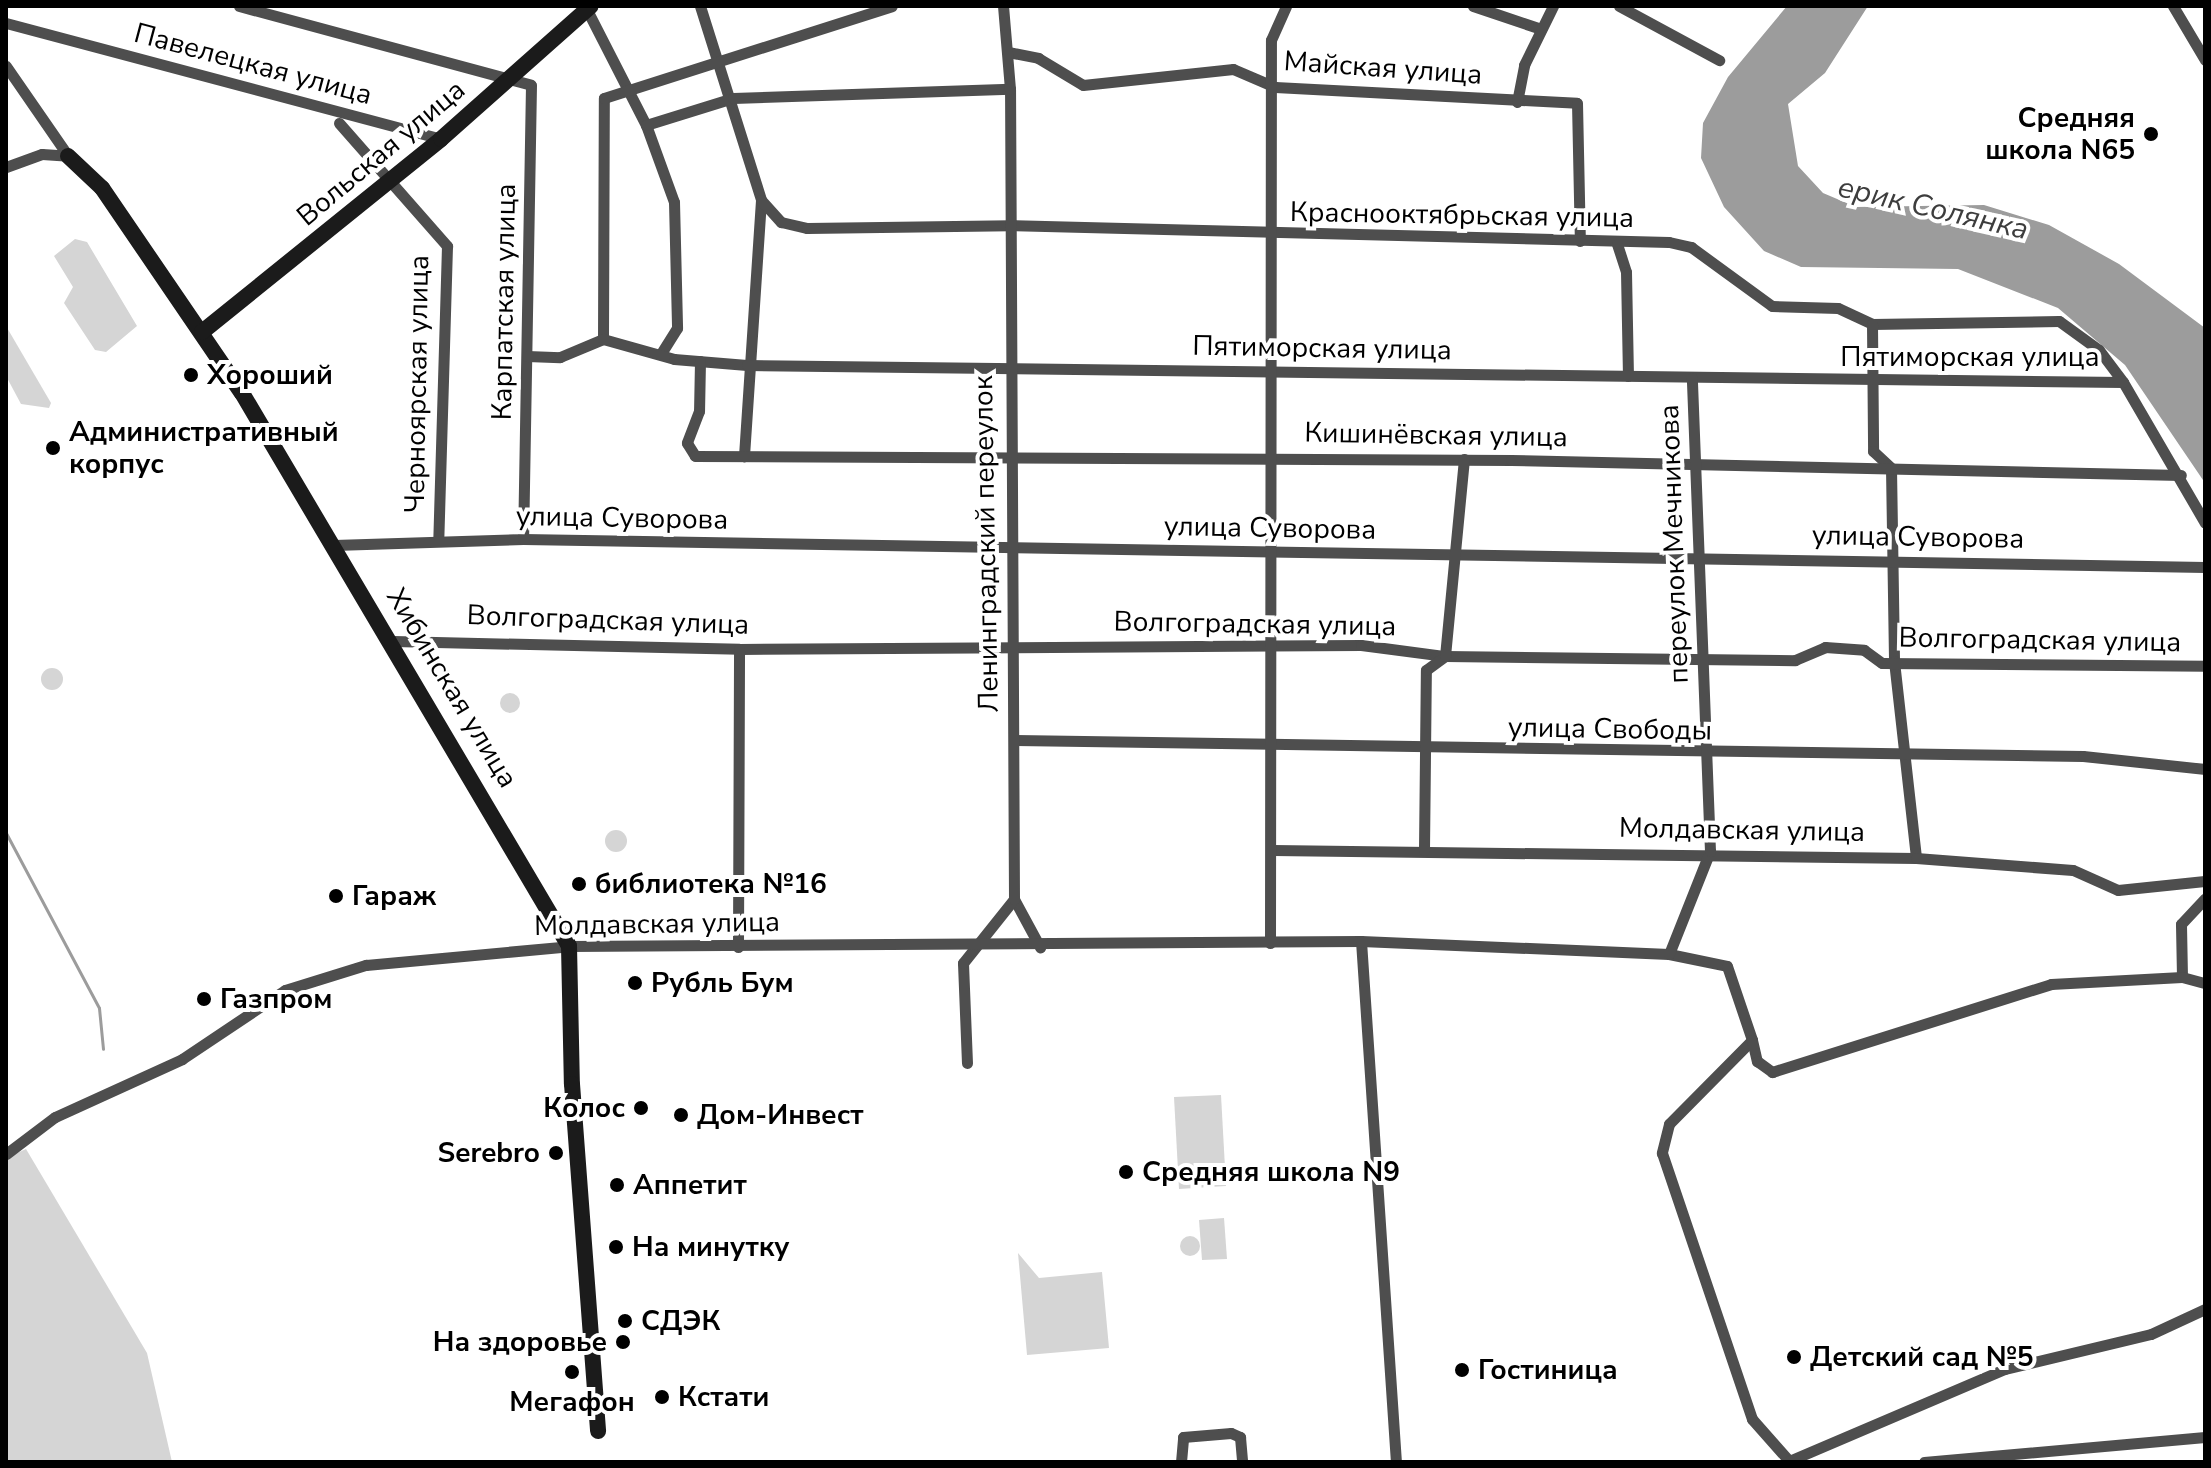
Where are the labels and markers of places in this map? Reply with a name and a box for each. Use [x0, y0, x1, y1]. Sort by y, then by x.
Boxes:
place label: Средняя школа N65 [1985, 101, 2135, 167]
marker: Средняя школа N65 [2142, 125, 2160, 143]
place label: Хороший [207, 358, 333, 392]
marker: Хороший [182, 366, 200, 384]
place label: Административный корпус [69, 415, 339, 481]
marker: Административный корпус [44, 439, 62, 457]
place label: библиотека №16 [595, 867, 827, 901]
marker: библиотека №16 [570, 875, 588, 893]
place label: Гараж [352, 879, 436, 913]
marker: Гараж [327, 887, 345, 905]
place label: Рубль Бум [651, 966, 794, 1000]
marker: Рубль Бум [626, 974, 644, 992]
place label: Газпром [220, 982, 332, 1016]
marker: Газпром [195, 990, 213, 1008]
place label: Колос [543, 1091, 625, 1125]
place label: Дом-Инвест [697, 1098, 864, 1132]
marker: Колос [632, 1099, 650, 1117]
marker: Дом-Инвест [672, 1106, 690, 1124]
place label: Serebro [438, 1136, 540, 1170]
marker: Serebro [547, 1144, 565, 1162]
place label: Средняя школа N9 [1142, 1155, 1400, 1189]
marker: Средняя школа N9 [1117, 1163, 1135, 1181]
place label: Аппетит [633, 1168, 747, 1202]
marker: Аппетит [608, 1176, 626, 1194]
place label: На минутку [632, 1230, 789, 1264]
marker: На минутку [607, 1238, 625, 1256]
place label: СДЭК [641, 1304, 720, 1338]
marker: СДЭК [616, 1312, 634, 1330]
place label: На здоровье [433, 1325, 607, 1359]
marker: На здоровье [614, 1333, 632, 1351]
place label: Детский сад №5 [1810, 1340, 2034, 1374]
marker: Детский сад №5 [1785, 1348, 1803, 1366]
place label: Гостиница [1478, 1353, 1618, 1387]
marker: Гостиница [1453, 1361, 1471, 1379]
marker: Мегафон [563, 1363, 581, 1381]
place label: Кстати [678, 1380, 769, 1414]
place label: Мегафон [509, 1385, 635, 1419]
marker: Кстати [653, 1388, 671, 1406]

